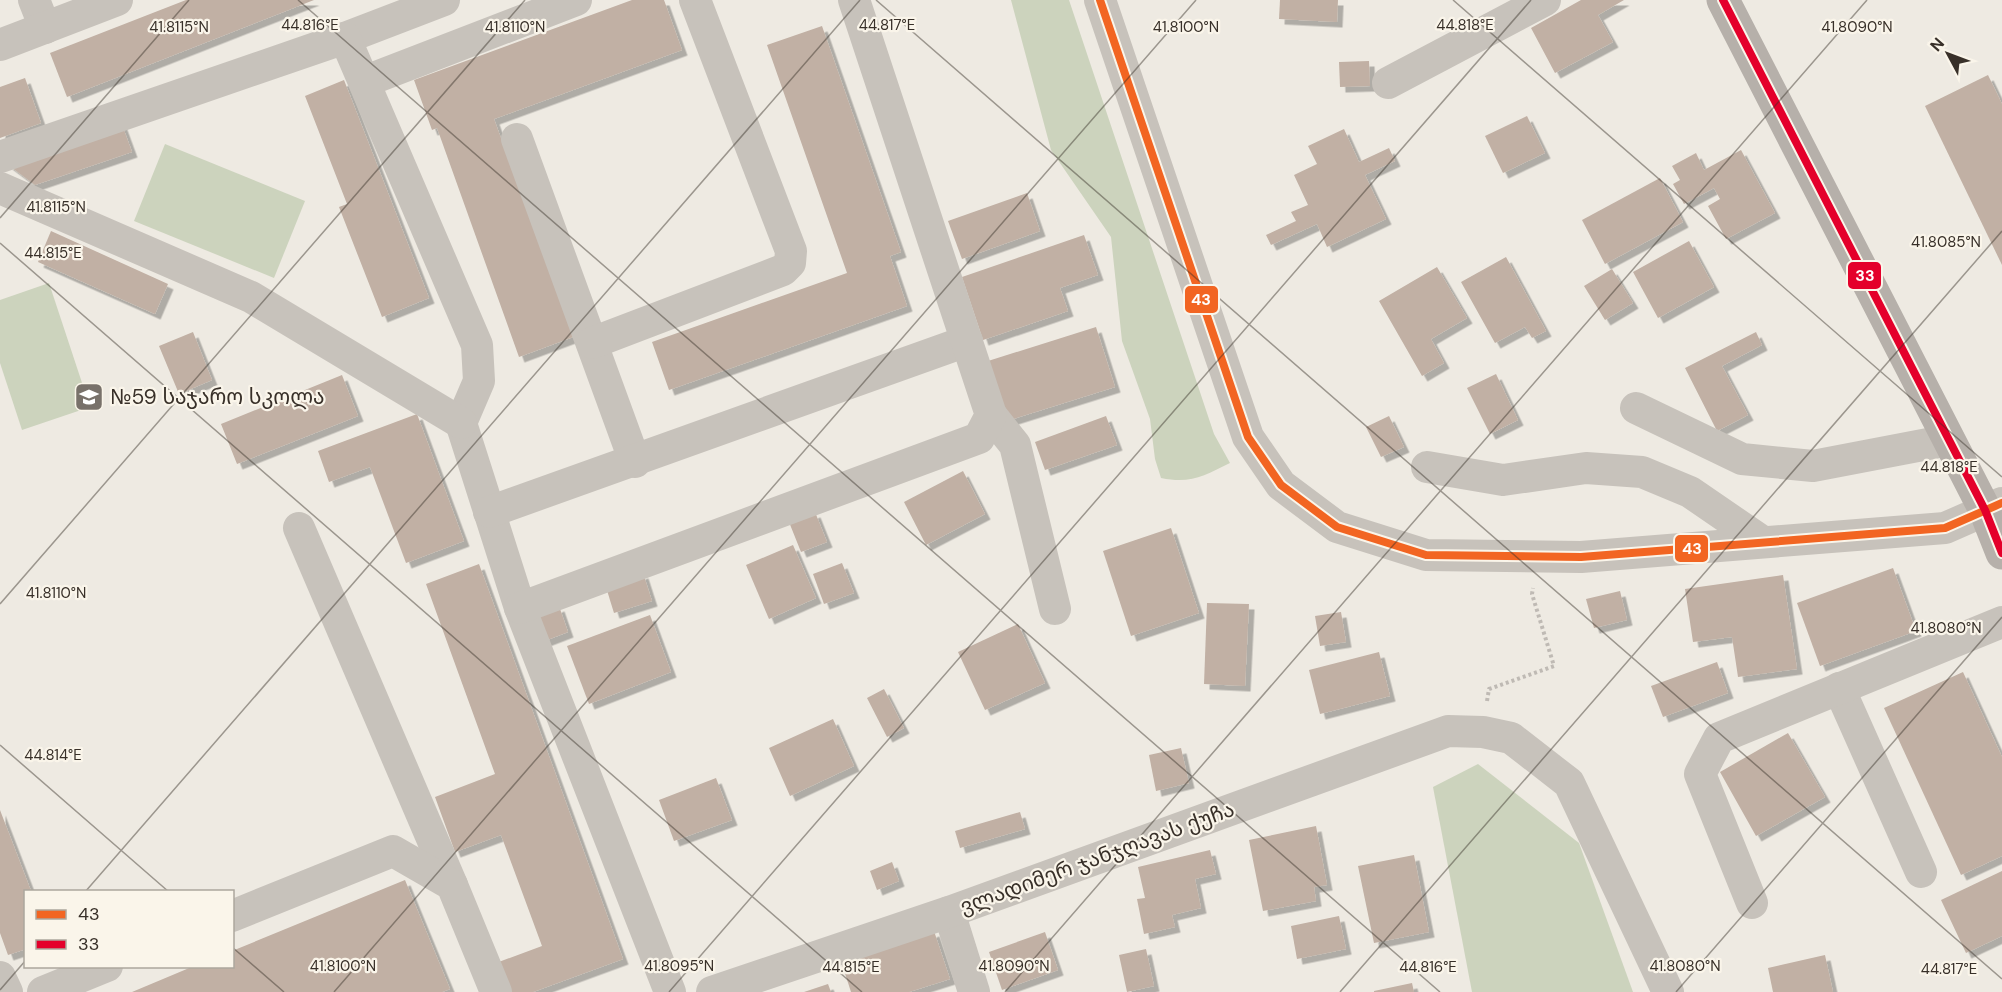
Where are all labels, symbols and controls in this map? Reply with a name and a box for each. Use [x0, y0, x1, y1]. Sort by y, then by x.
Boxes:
text: 44.816°E [281, 15, 339, 35]
text: 44.817°E [859, 15, 915, 35]
text: 44.818°E [1436, 15, 1494, 35]
text: 41.8115°N [149, 17, 209, 37]
text: 41.8110°N [485, 17, 545, 37]
text: 41.8100°N [1153, 17, 1219, 37]
text: 41.8090°N [1821, 17, 1893, 37]
north arrow [1918, 24, 1978, 84]
text: N [1925, 33, 1949, 56]
text: 41.8115°N [26, 197, 86, 217]
text: 41.8085°N [1911, 232, 1981, 252]
text: 44.815°E [24, 243, 82, 263]
line badge: 33 [1847, 261, 1882, 290]
text: 33 [1855, 265, 1875, 286]
line badge: 43 [1184, 285, 1219, 314]
text: 43 [1191, 289, 1211, 310]
school or university icon: №59 საჯარო სკოლა [73, 381, 105, 413]
place label: №59 საჯარო სკოლა [110, 383, 325, 411]
text: 44.818°E [1920, 457, 1978, 477]
line badge: 43 [1674, 534, 1709, 563]
text: 43 [1682, 538, 1702, 559]
text: 41.8110°N [26, 583, 86, 603]
text: 41.8080°N [1910, 618, 1982, 638]
text: 44.814°E [24, 745, 82, 765]
street label: ვლადიმერ ჯანჯღავას ქუჩა [956, 795, 1238, 921]
legend [24, 890, 234, 968]
text: 43 [78, 902, 100, 926]
text: 33 [78, 932, 99, 956]
text: 41.8100°N [310, 956, 376, 976]
text: 41.8095°N [644, 956, 714, 976]
text: 41.8090°N [978, 956, 1050, 976]
text: 41.8080°N [1649, 956, 1721, 976]
text: 44.815°E [822, 957, 880, 977]
text: 44.816°E [1399, 957, 1457, 977]
text: 44.817°E [1921, 959, 1977, 979]

